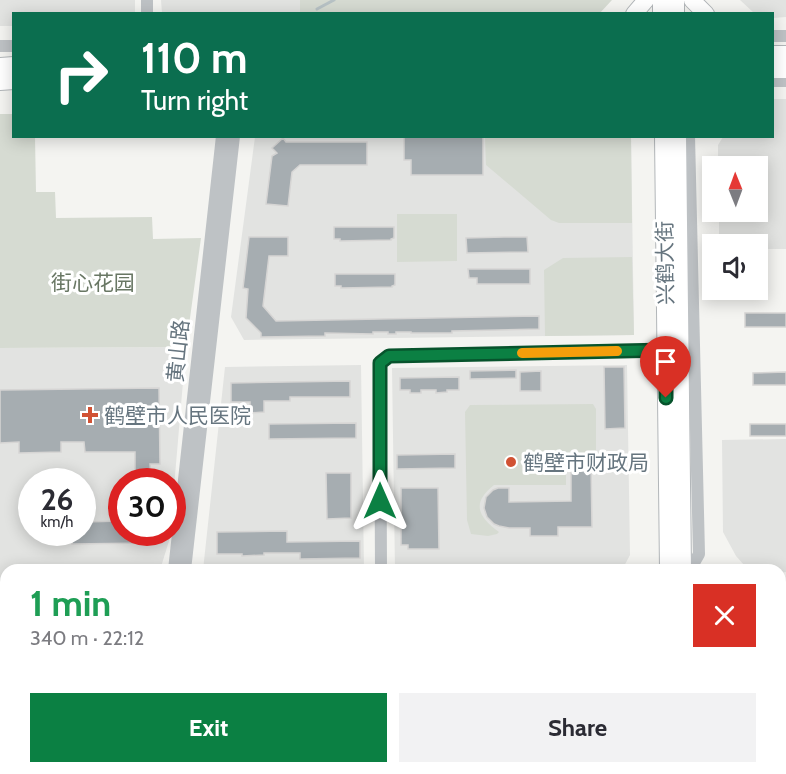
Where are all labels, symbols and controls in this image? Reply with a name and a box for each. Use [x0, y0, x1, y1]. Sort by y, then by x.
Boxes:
text: 110 m [141, 32, 248, 84]
icon: right [42, 36, 120, 114]
text: Turn right [141, 84, 248, 117]
north arrow [702, 156, 768, 222]
map controls [702, 156, 768, 300]
street label: 兴鹤大街 [652, 221, 678, 305]
button: sound [702, 234, 768, 300]
park label: 街心花园 [51, 270, 135, 295]
street label: 黄山路 [162, 318, 194, 384]
pin [640, 336, 691, 398]
icon: arrive [649, 345, 682, 378]
place label: 鹤壁市人民医院 [104, 403, 251, 428]
marker: 鹤壁市人民医院 [81, 406, 99, 424]
place label: 鹤壁市财政局 [523, 450, 649, 475]
marker: 鹤壁市财政局 [504, 455, 518, 469]
speed limit sign: 30 [108, 468, 186, 546]
position arrow [348, 469, 412, 533]
text: 26 [41, 481, 73, 518]
text: km/h [41, 513, 73, 531]
text: 1 min [30, 581, 111, 625]
button: close [693, 584, 756, 647]
text: 340 m · 22:12 [30, 626, 144, 650]
button: Exit [30, 693, 387, 762]
button: Share [399, 693, 756, 762]

